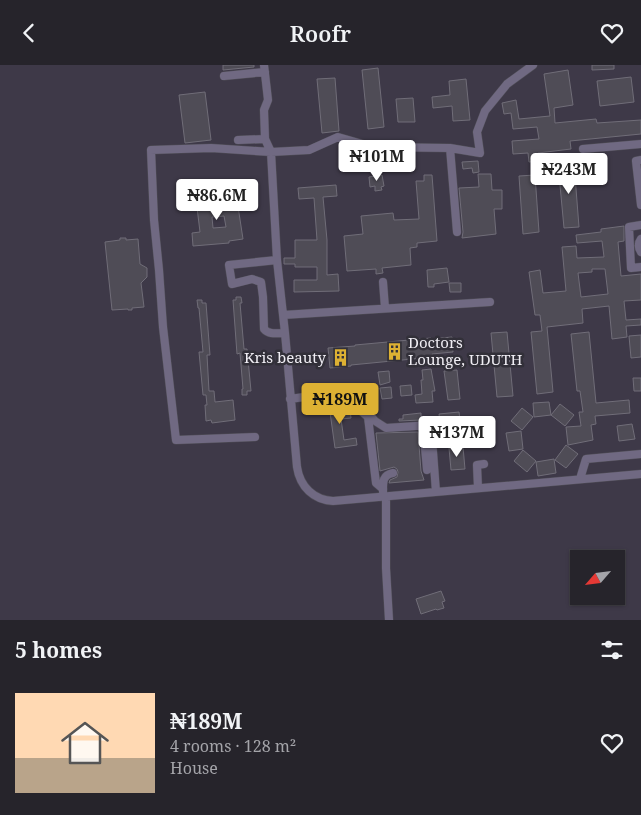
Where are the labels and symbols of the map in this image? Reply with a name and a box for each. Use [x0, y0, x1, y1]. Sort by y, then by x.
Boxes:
pin: ₦101M [342, 139, 412, 182]
pin: ₦243M [534, 153, 604, 195]
pin: ₦86.6M [176, 179, 258, 221]
place label: Doctors Lounge, UDUTH [408, 332, 523, 369]
building icon: Doctors Lounge, UDUTH [384, 341, 404, 361]
place label: Kris beauty [244, 347, 327, 367]
building icon: Kris beauty [330, 347, 350, 367]
pin: ₦189M [305, 383, 375, 425]
pin: ₦137M [422, 415, 492, 458]
north arrow [570, 550, 625, 605]

